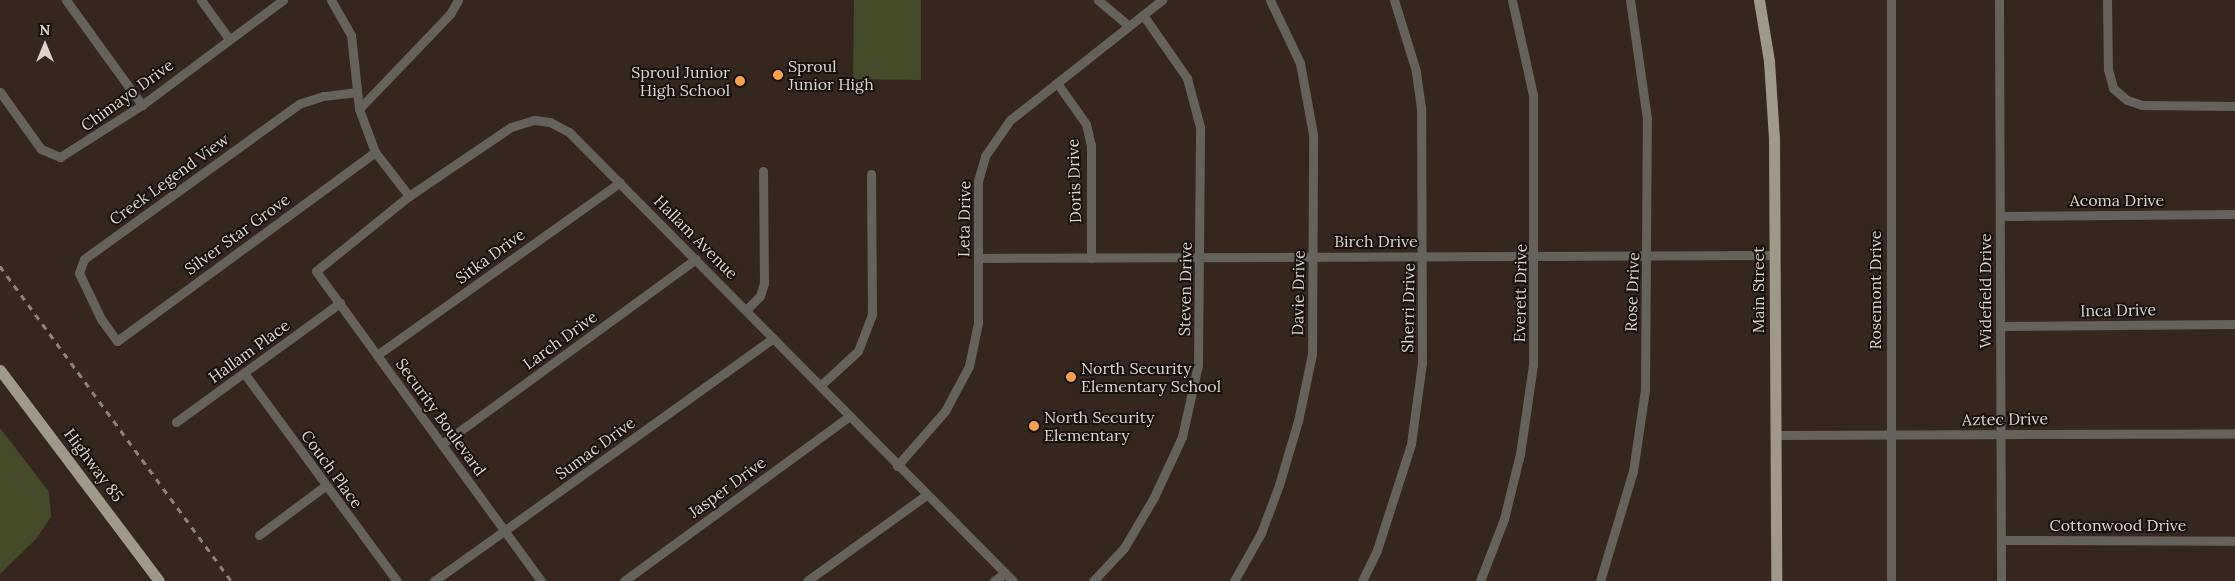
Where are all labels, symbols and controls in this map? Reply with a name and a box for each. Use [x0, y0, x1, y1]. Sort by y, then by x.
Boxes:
north arrow [20, 20, 70, 70]
text: N [40, 21, 50, 39]
street label: Chimayo Drive [77, 55, 177, 135]
place label: Sproul Junior High [788, 56, 874, 94]
place label: Sproul Junior High School [631, 62, 730, 100]
marker: Sproul Junior High [772, 69, 784, 81]
marker: Sproul Junior High School [734, 75, 746, 87]
street label: Creek Legend View [105, 129, 233, 229]
street label: Doris Drive [1063, 139, 1085, 223]
street label: Leta Drive [954, 181, 974, 257]
street label: Silver Star Grove [181, 189, 293, 279]
street label: Acoma Drive [2070, 190, 2164, 210]
street label: Hallam Avenue [650, 191, 742, 283]
street label: Sitka Drive [452, 224, 528, 288]
street label: Rosemont Drive [1865, 230, 1885, 350]
street label: Birch Drive [1334, 231, 1418, 251]
street label: Widefield Drive [1975, 233, 1995, 349]
street label: Steven Drive [1175, 242, 1195, 336]
street label: Everett Drive [1510, 244, 1530, 342]
street label: Main Street [1748, 247, 1768, 333]
street label: Davie Drive [1288, 250, 1308, 336]
street label: Rose Drive [1621, 252, 1643, 332]
street label: Sherri Drive [1398, 263, 1418, 353]
street label: Inca Drive [2080, 300, 2156, 320]
street label: Larch Drive [519, 307, 601, 373]
street label: Hallam Place [205, 315, 293, 387]
street label: Security Boulevard [392, 354, 490, 480]
place label: North Security Elementary School [1081, 358, 1221, 396]
marker: North Security Elementary School [1065, 371, 1077, 383]
place label: North Security Elementary [1044, 407, 1154, 445]
street label: Aztec Drive [1962, 409, 2048, 429]
street label: Sumac Drive [551, 413, 639, 483]
marker: North Security Elementary [1028, 420, 1040, 432]
street label: Highway 85 [60, 425, 128, 505]
street label: Couch Place [297, 426, 367, 512]
street label: Jasper Drive [685, 453, 769, 521]
street label: Cottonwood Drive [2049, 515, 2187, 535]

